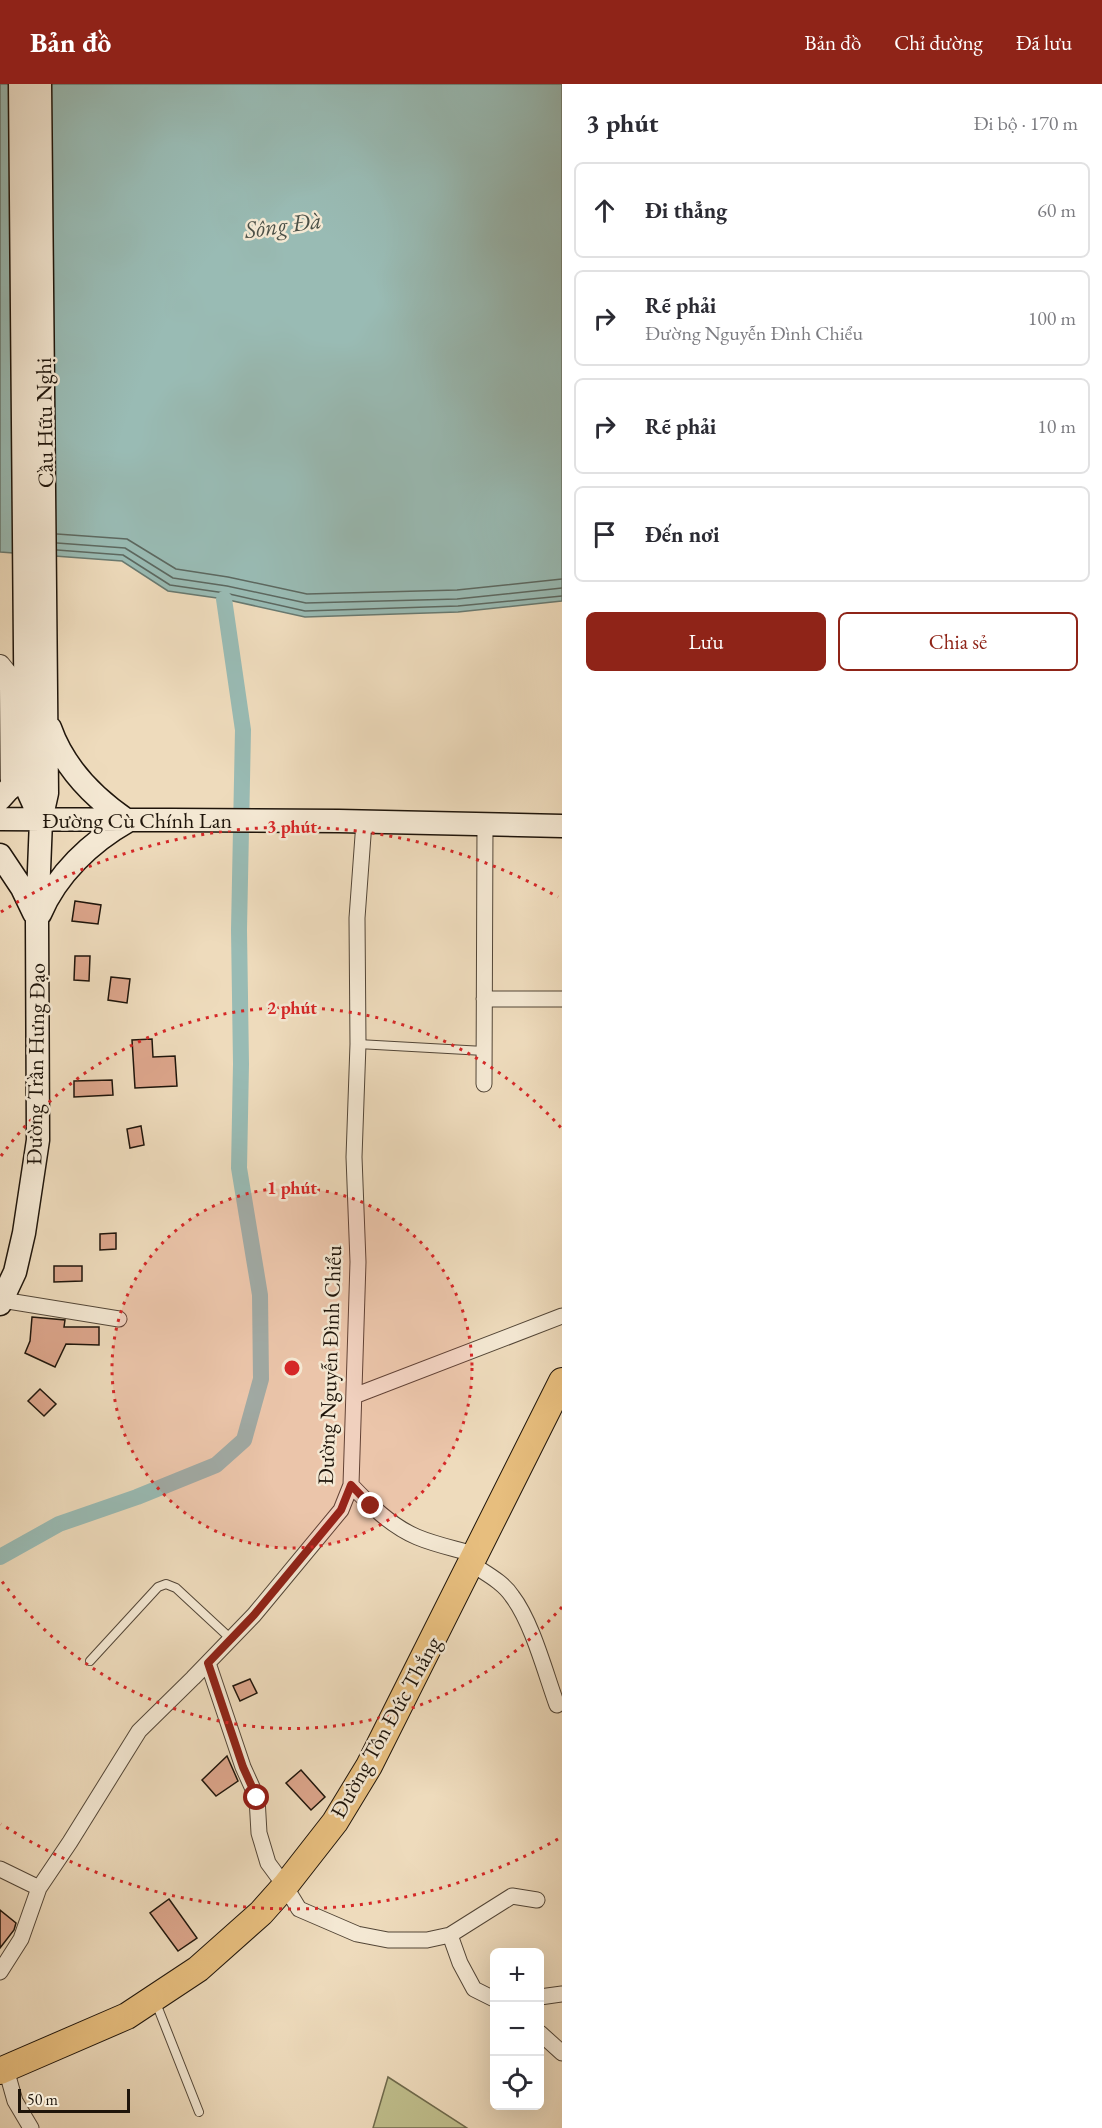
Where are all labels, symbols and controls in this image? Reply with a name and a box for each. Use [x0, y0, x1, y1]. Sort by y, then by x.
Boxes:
text: Bản đồ [30, 24, 111, 60]
text: Bản đồ [804, 29, 861, 56]
text: Chỉ đường [894, 29, 983, 56]
text: Đã lưu [1016, 29, 1072, 56]
text: 3 phút [586, 106, 658, 140]
text: Đi bộ · 170 m [973, 110, 1078, 136]
icon: ahead [588, 194, 621, 227]
text: Đi thẳng [645, 196, 727, 225]
text: 60 m [1037, 197, 1076, 223]
water label: Sông Đà [241, 204, 323, 245]
text: Rẽ phải [645, 291, 716, 320]
icon: right [588, 302, 621, 335]
text: 100 m [1028, 305, 1076, 331]
text: Đường Nguyễn Đình Chiểu [645, 320, 863, 346]
street label: Cầu Hữu Nghị [29, 358, 60, 488]
icon: right [588, 410, 621, 443]
text: Rẽ phải [645, 412, 716, 441]
text: 10 m [1037, 413, 1076, 439]
icon: arrive [588, 518, 621, 551]
text: Đến nơi [645, 520, 720, 549]
button: Lưu [586, 612, 826, 671]
button: Chia sẻ [838, 612, 1078, 671]
street label: Đường Cù Chính Lan [42, 806, 232, 835]
text: 3 phút [267, 815, 317, 838]
street label: Đường Trần Hưng Đạo [19, 962, 52, 1165]
text: 2 phút [267, 996, 317, 1019]
text: 1 phút [267, 1176, 317, 1199]
street label: Đường Nguyễn Đình Chiểu [311, 1244, 348, 1485]
centre of rings [282, 1358, 302, 1378]
route end [357, 1492, 383, 1518]
street label: Đường Tôn Đức Thắng [323, 1631, 448, 1823]
route start [243, 1784, 269, 1810]
map controls [490, 1948, 544, 2110]
button: + [490, 1948, 544, 2002]
button: − [490, 2002, 544, 2056]
button: locate [490, 2056, 544, 2110]
scale bar [18, 2086, 130, 2114]
text: 50 m [27, 2089, 58, 2110]

